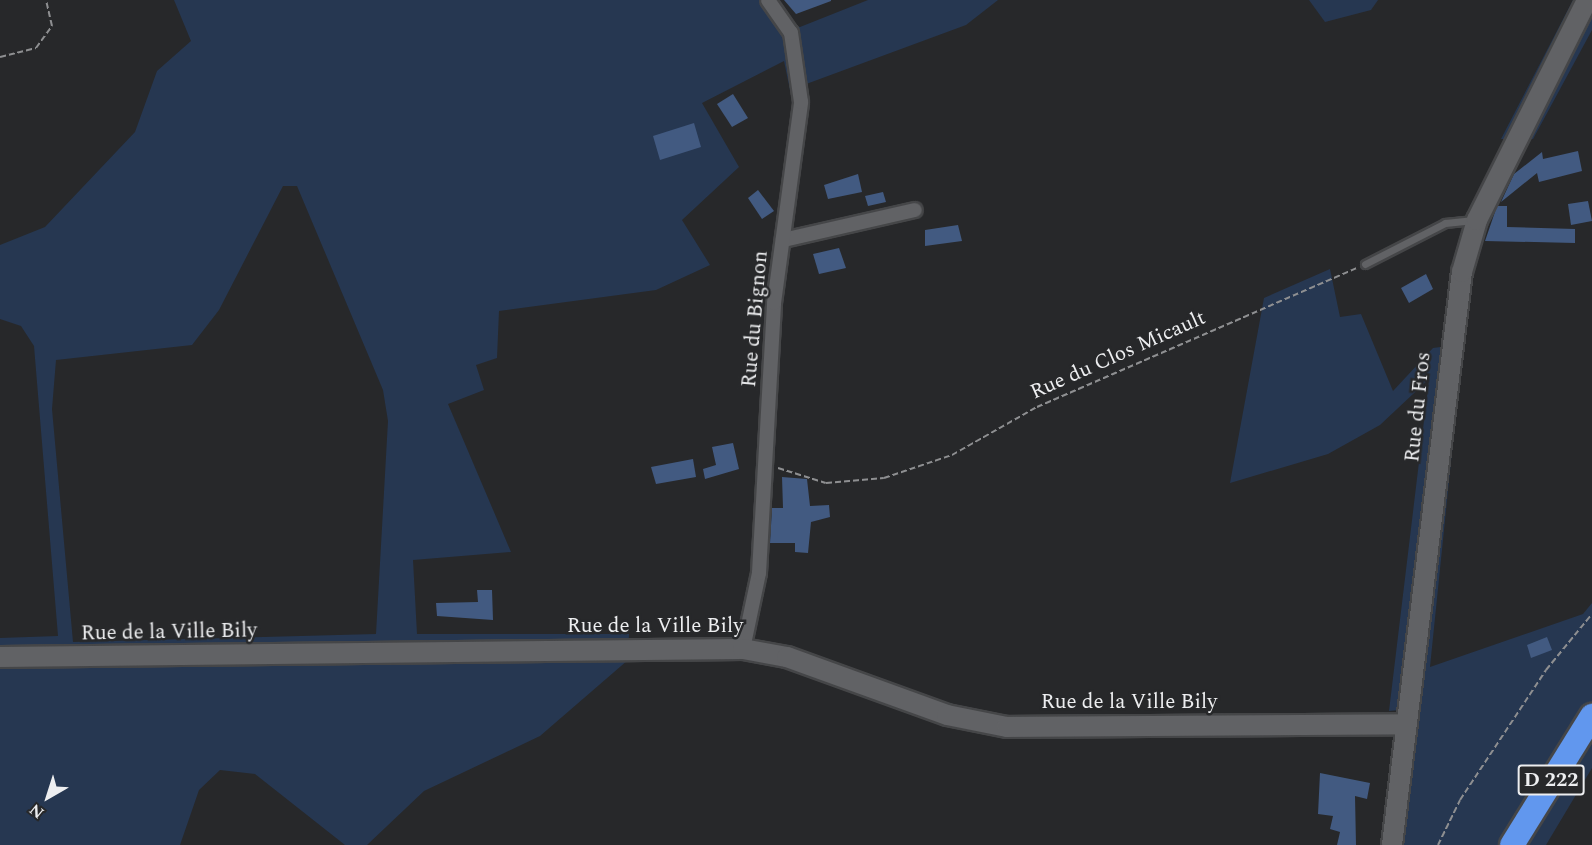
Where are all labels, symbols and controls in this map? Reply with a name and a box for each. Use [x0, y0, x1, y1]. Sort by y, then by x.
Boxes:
street label: Rue du Bignon [736, 250, 774, 388]
street label: Rue du Clos Micault [1026, 305, 1210, 405]
street label: Rue du Fros [1400, 351, 1436, 463]
street label: Rue de la Ville Bily [567, 613, 743, 639]
street label: Rue de la Ville Bily [81, 618, 257, 646]
street label: Rue de la Ville Bily [1041, 689, 1217, 715]
road number: D 222 [1516, 763, 1586, 797]
north arrow [18, 767, 78, 827]
text: N [24, 798, 49, 824]

